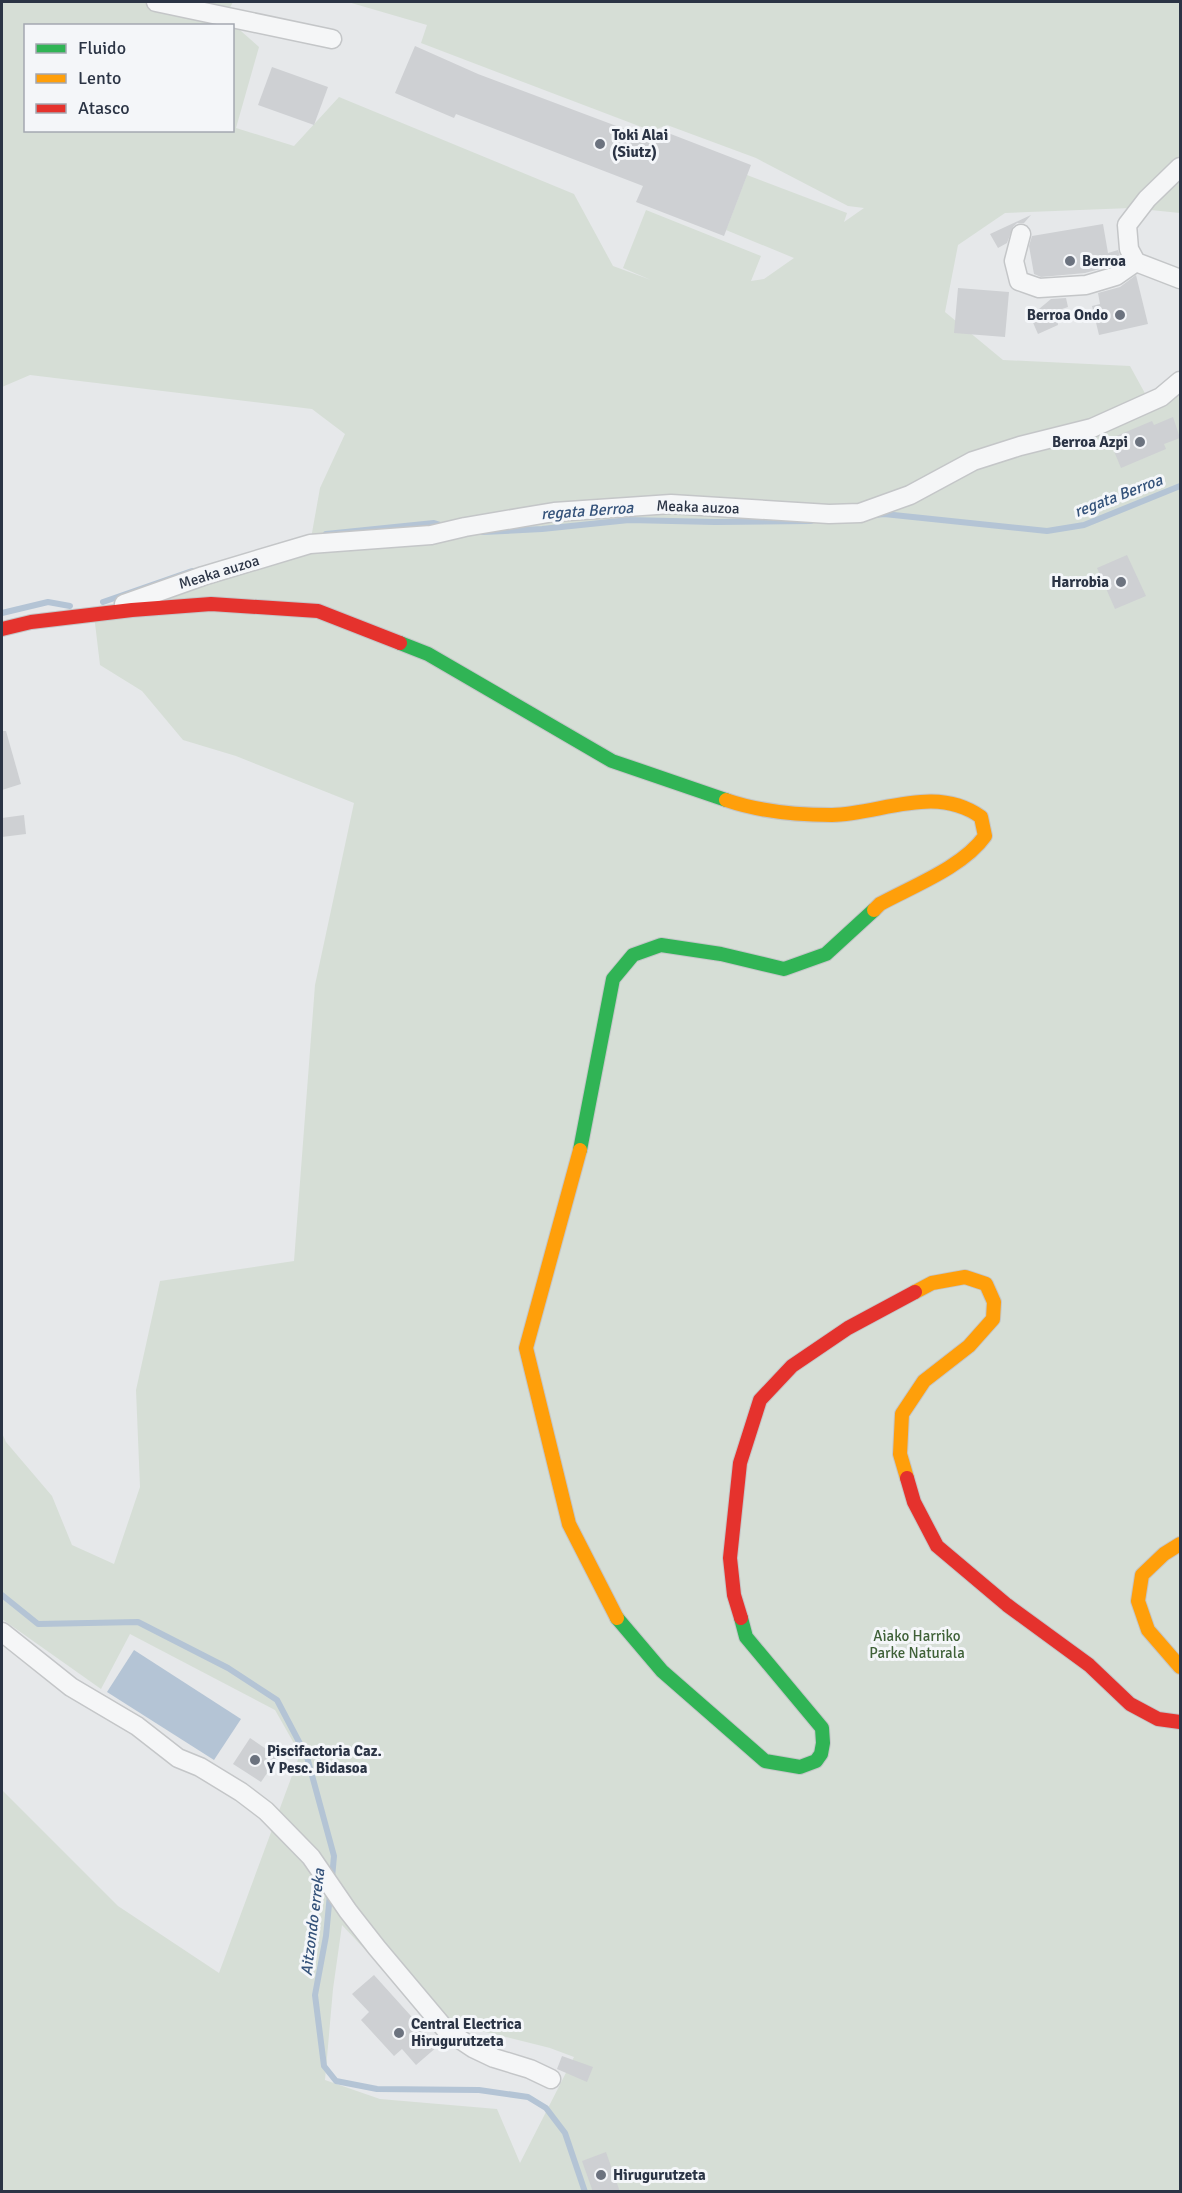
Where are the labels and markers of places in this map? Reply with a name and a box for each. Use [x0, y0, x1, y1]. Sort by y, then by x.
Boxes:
place label: Toki Alai (Siutz) [612, 126, 668, 161]
marker: Toki Alai (Siutz) [593, 137, 607, 151]
place label: Berroa [1082, 252, 1126, 270]
marker: Berroa [1063, 254, 1077, 268]
place label: Berroa Ondo [1027, 306, 1108, 324]
marker: Berroa Ondo [1113, 308, 1127, 322]
place label: Berroa Azpi [1052, 433, 1128, 451]
marker: Berroa Azpi [1133, 435, 1147, 449]
place label: Harrobia [1051, 573, 1109, 591]
marker: Harrobia [1114, 575, 1128, 589]
place label: Piscifactoria Caz. Y Pesc. Bidasoa [266, 1742, 382, 1777]
marker: Piscifactoria Caz. Y Pesc. Bidasoa [248, 1753, 262, 1767]
place label: Central Electrica Hirugurutzeta [411, 2015, 522, 2050]
marker: Central Electrica Hirugurutzeta [392, 2026, 406, 2040]
place label: Hirugurutzeta [613, 2166, 706, 2184]
marker: Hirugurutzeta [594, 2168, 608, 2182]

